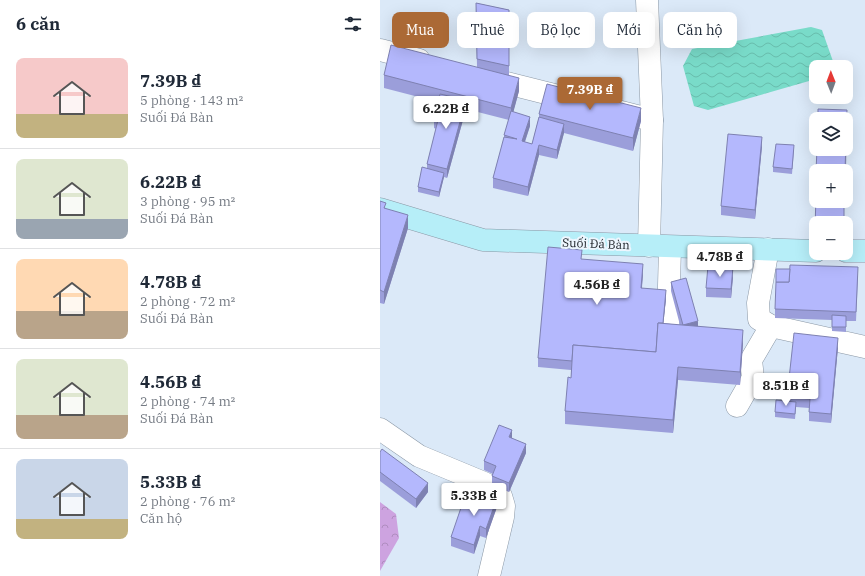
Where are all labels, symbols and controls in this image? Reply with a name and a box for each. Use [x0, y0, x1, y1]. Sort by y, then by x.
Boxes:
chip: Mua [392, 12, 449, 48]
chip: Thuê [457, 12, 519, 48]
chip: Bộ lọc [527, 12, 595, 48]
chip: Mới [603, 12, 655, 48]
chip: Căn hộ [663, 12, 737, 48]
text: 6 căn [16, 13, 60, 35]
icon: filters [342, 13, 364, 35]
north arrow [809, 60, 853, 104]
map controls [809, 60, 853, 260]
text: 7.39B ₫ [140, 70, 202, 92]
icon: home [48, 74, 96, 122]
pin: 7.39B ₫ [553, 77, 627, 111]
text: 7.39B ₫ [566, 81, 614, 98]
text: 5 phòng · 143 m² [140, 92, 243, 109]
pin: 6.22B ₫ [409, 96, 483, 130]
text: 6.22B ₫ [422, 100, 470, 117]
text: Suối Đá Bàn [140, 109, 214, 126]
button: layers [809, 112, 853, 156]
button: + [809, 164, 853, 208]
text: 6.22B ₫ [140, 171, 202, 193]
icon: home [48, 175, 96, 223]
text: 3 phòng · 95 m² [140, 193, 235, 210]
text: Suối Đá Bàn [140, 210, 214, 227]
button: − [809, 216, 853, 260]
street label: Suối Đá Bàn [562, 235, 631, 252]
pin: 4.78B ₫ [683, 244, 757, 278]
text: 4.78B ₫ [696, 248, 744, 265]
text: 4.78B ₫ [140, 271, 202, 293]
pin: 4.56B ₫ [560, 272, 634, 306]
icon: home [48, 275, 96, 323]
text: 4.56B ₫ [573, 276, 621, 293]
text: 2 phòng · 72 m² [140, 293, 235, 310]
text: Suối Đá Bàn [140, 310, 214, 327]
text: 4.56B ₫ [140, 371, 202, 393]
pin: 8.51B ₫ [749, 373, 823, 407]
icon: home [48, 375, 96, 423]
text: 8.51B ₫ [762, 377, 810, 394]
text: 2 phòng · 74 m² [140, 393, 235, 410]
text: Suối Đá Bàn [140, 410, 214, 427]
text: 5.33B ₫ [140, 471, 202, 493]
icon: home [48, 475, 96, 523]
pin: 5.33B ₫ [437, 483, 511, 517]
text: 5.33B ₫ [450, 487, 498, 504]
text: 2 phòng · 76 m² [140, 493, 235, 510]
text: Căn hộ [140, 510, 182, 527]

